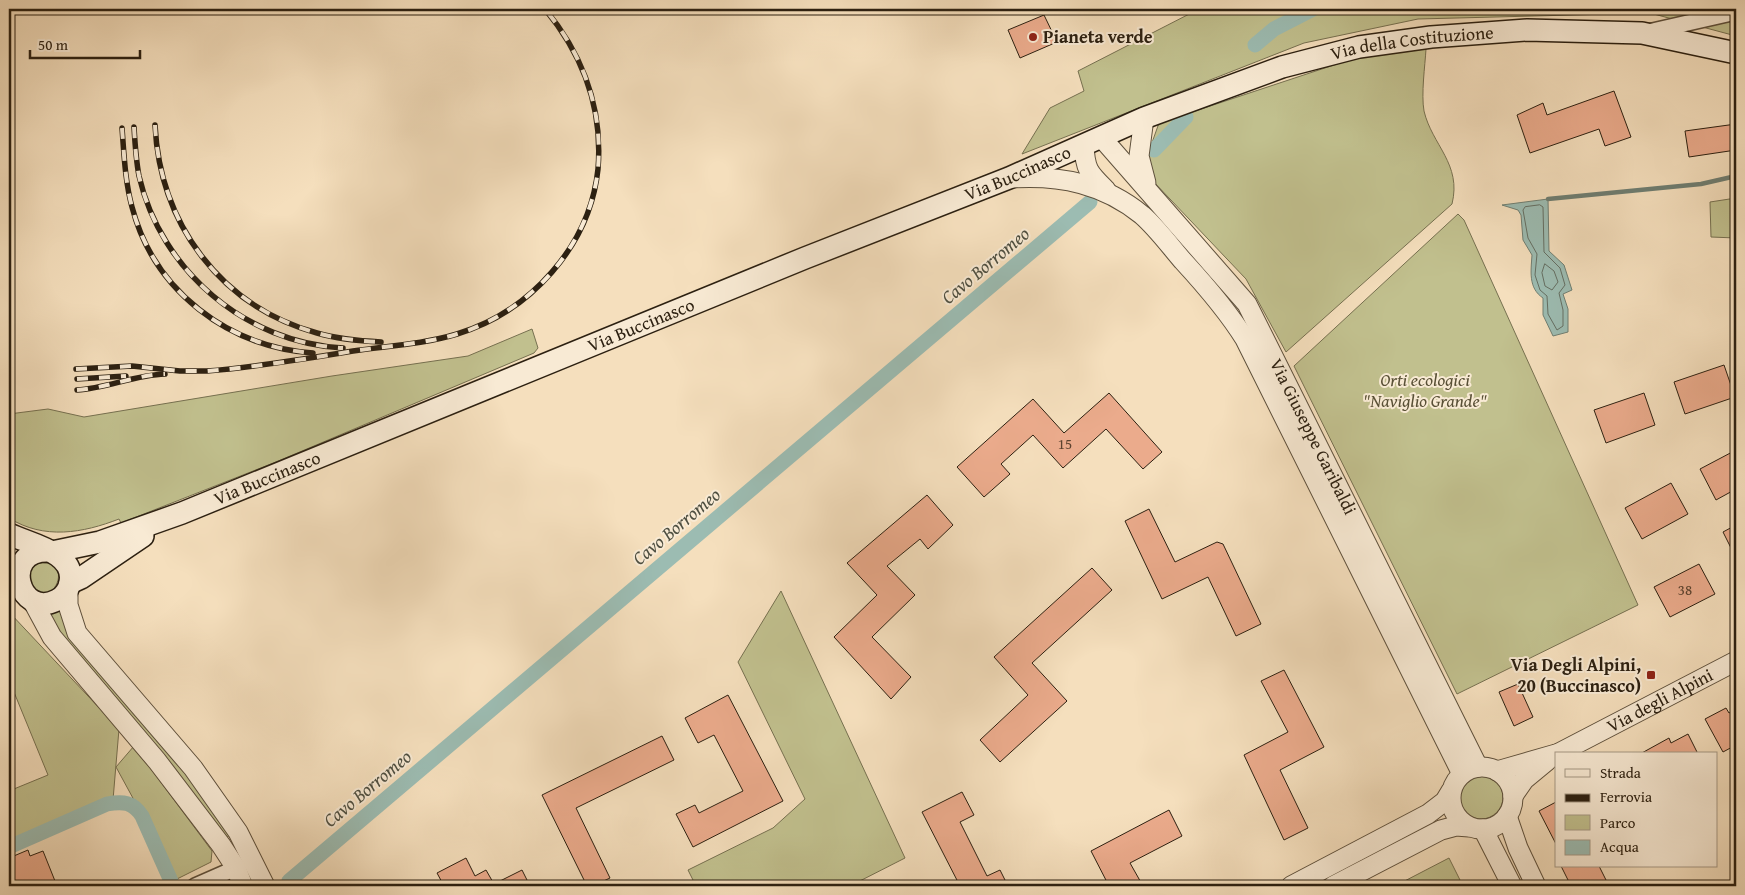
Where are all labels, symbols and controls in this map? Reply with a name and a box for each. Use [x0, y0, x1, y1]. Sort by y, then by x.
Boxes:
street label: Via della Costituzione [1328, 18, 1495, 67]
place label: Pianeta verde [1043, 23, 1153, 50]
scale bar [30, 28, 140, 60]
marker: Pianeta verde [1027, 31, 1039, 43]
text: 50 m [38, 34, 69, 55]
street label: Via Buccinasco [960, 138, 1075, 207]
water label: Cavo Borromeo [935, 220, 1035, 310]
street label: Via Buccinasco [583, 291, 698, 359]
street label: Via Giuseppe Garibaldi [1263, 354, 1364, 519]
park label: Orti ecologici "Naviglio Grande" [1363, 366, 1487, 414]
house number: 15 [1058, 433, 1072, 454]
street label: Via Buccinasco [209, 444, 324, 512]
water label: Cavo Borromeo [626, 481, 726, 571]
house number: 38 [1678, 579, 1692, 600]
place label: Via Degli Alpini, 20 (Buccinasco) [1511, 651, 1641, 699]
street label: Via degli Alpini [1602, 661, 1718, 739]
marker: Via Degli Alpini, 20 (Buccinasco) [1645, 669, 1657, 681]
water label: Cavo Borromeo [317, 743, 417, 833]
legend [1555, 752, 1718, 868]
text: Strada [1600, 762, 1641, 783]
text: Ferrovia [1600, 786, 1652, 807]
text: Parco [1600, 812, 1636, 833]
text: Acqua [1600, 836, 1639, 857]

